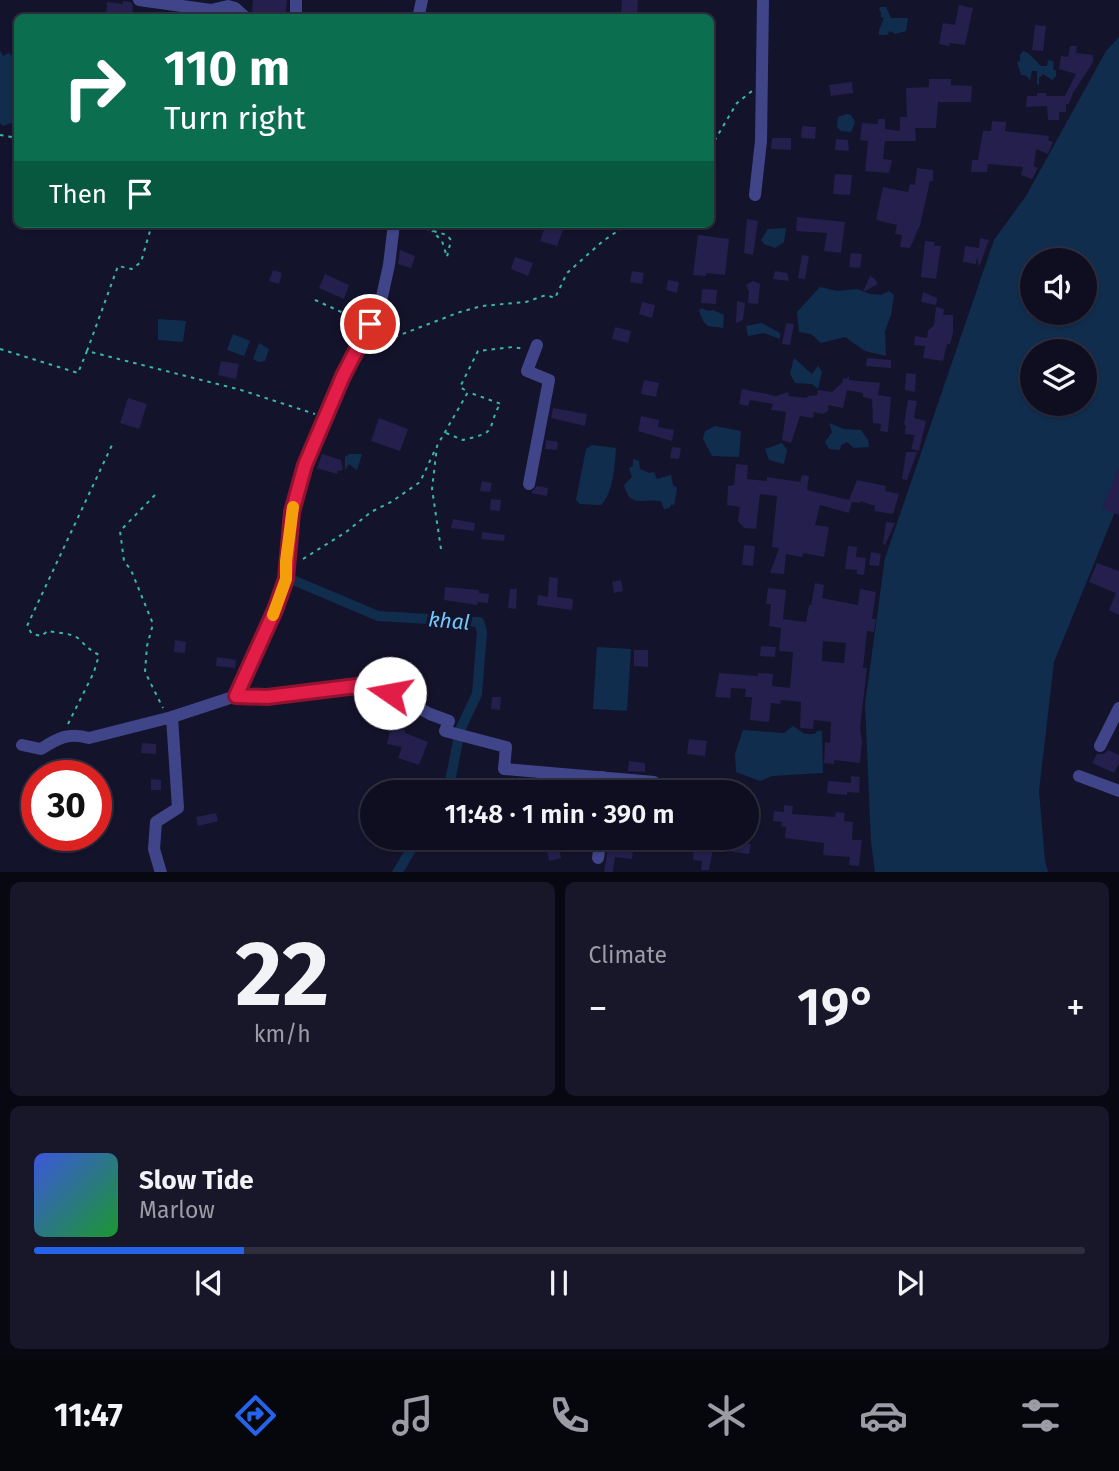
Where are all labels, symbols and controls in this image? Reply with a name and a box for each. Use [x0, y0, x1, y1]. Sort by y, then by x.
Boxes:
text: 110 m [164, 39, 290, 98]
icon: right [49, 42, 140, 133]
text: Turn right [164, 99, 306, 137]
icon: arrive [121, 175, 159, 213]
text: Then [49, 179, 107, 210]
map controls [1020, 248, 1097, 416]
button: sound [1020, 248, 1097, 325]
pin [340, 294, 400, 354]
icon: arrive [351, 305, 389, 343]
button: layers [1020, 339, 1097, 416]
water label: khal [427, 606, 471, 636]
position arrow [353, 656, 427, 730]
speed limit sign: 30 [21, 760, 112, 851]
text: 11:48 · 1 min · 390 m [444, 799, 675, 830]
text: 22 [235, 920, 329, 1029]
text: Climate [589, 941, 667, 969]
text: 19° [797, 976, 877, 1039]
text: − [589, 985, 608, 1031]
text: + [1066, 985, 1085, 1031]
text: km/h [254, 1020, 311, 1048]
text: Slow Tide [139, 1165, 254, 1196]
text: Marlow [139, 1196, 215, 1224]
icon: previous [190, 1264, 228, 1302]
icon: pause [540, 1264, 578, 1302]
icon: next [891, 1264, 929, 1302]
icon: directions [231, 1391, 280, 1440]
icon: music [388, 1391, 437, 1440]
icon: phone [545, 1391, 594, 1440]
icon: climate [702, 1391, 751, 1440]
icon: car [859, 1391, 908, 1440]
icon: filters [1016, 1391, 1065, 1440]
text: 11:47 [54, 1396, 123, 1434]

